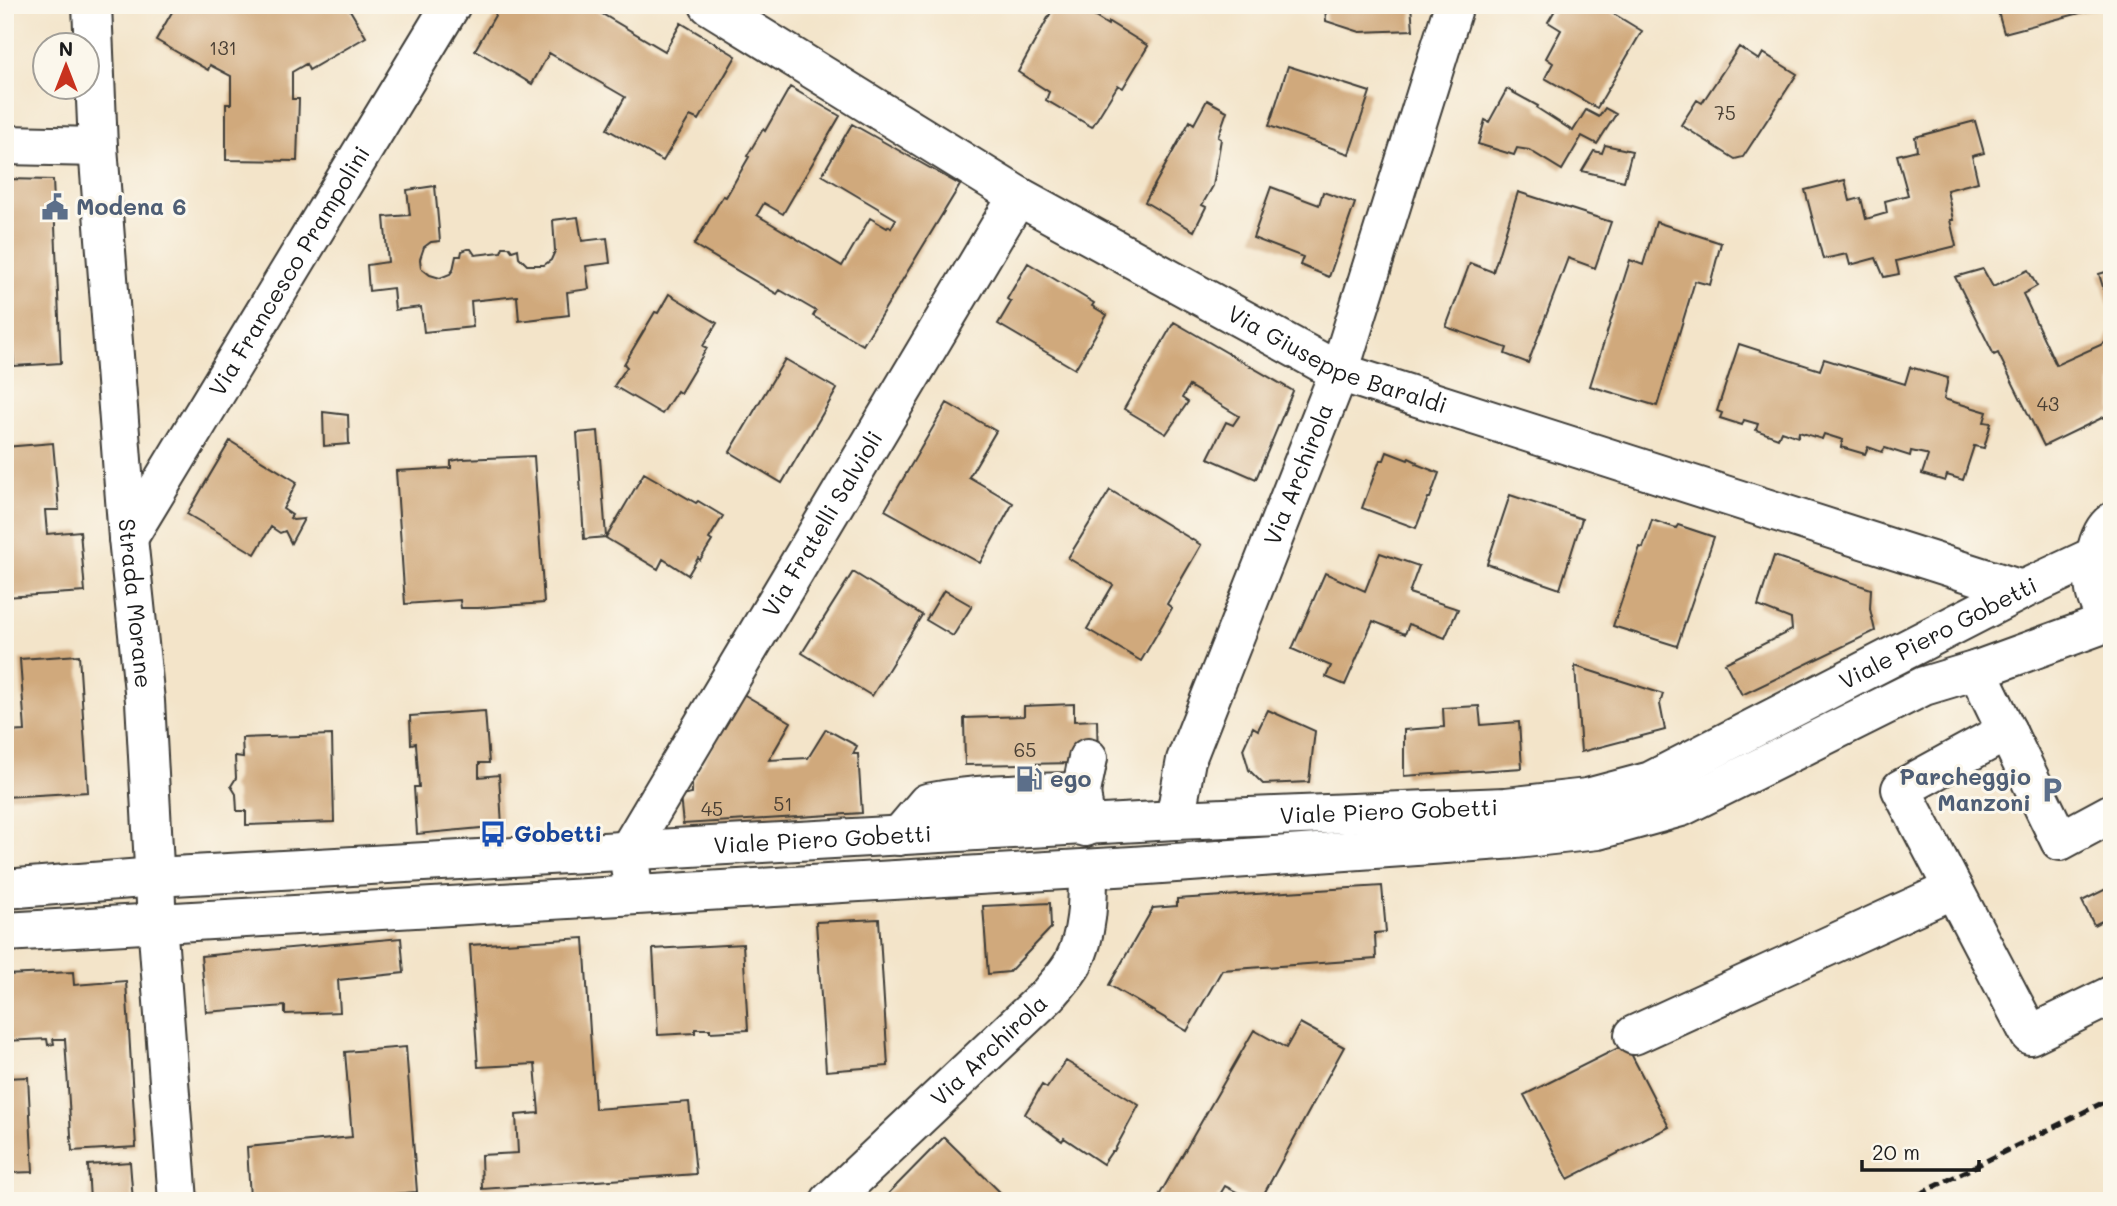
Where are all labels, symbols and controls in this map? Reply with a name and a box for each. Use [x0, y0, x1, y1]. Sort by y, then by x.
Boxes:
north arrow [32, 32, 102, 102]
house number: 131 [209, 35, 237, 60]
text: N [59, 36, 73, 61]
house number: 75 [1714, 100, 1736, 125]
street label: Via Francesco Prampolini [202, 140, 376, 401]
place label: Modena 6 [76, 191, 186, 221]
public building icon: Modena 6 [40, 192, 70, 222]
street label: Via Giuseppe Baraldi [1223, 298, 1451, 420]
house number: 43 [2037, 391, 2059, 416]
street label: Via Archirola [1256, 399, 1339, 549]
street label: Via Fratelli Salvioli [755, 425, 889, 622]
street label: Strada Morane [113, 517, 160, 689]
street label: Viale Piero Gobetti [1834, 569, 2041, 696]
house number: 65 [1014, 737, 1036, 762]
place label: Parcheggio Manzoni [1899, 761, 2031, 817]
place label: ego [1050, 763, 1091, 793]
fuel station icon: ego [1014, 764, 1044, 794]
parking icon: Parcheggio Manzoni [2037, 775, 2067, 805]
house number: 51 [773, 791, 793, 816]
street label: Viale Piero Gobetti [1279, 791, 1498, 830]
house number: 45 [701, 796, 723, 821]
place label: Gobetti [514, 818, 602, 848]
street label: Viale Piero Gobetti [713, 818, 932, 860]
bus stop icon: Gobetti [478, 819, 508, 849]
street label: Via Archirola [924, 987, 1053, 1112]
scale bar [1862, 1129, 1979, 1173]
text: 20 m [1872, 1138, 1920, 1165]

